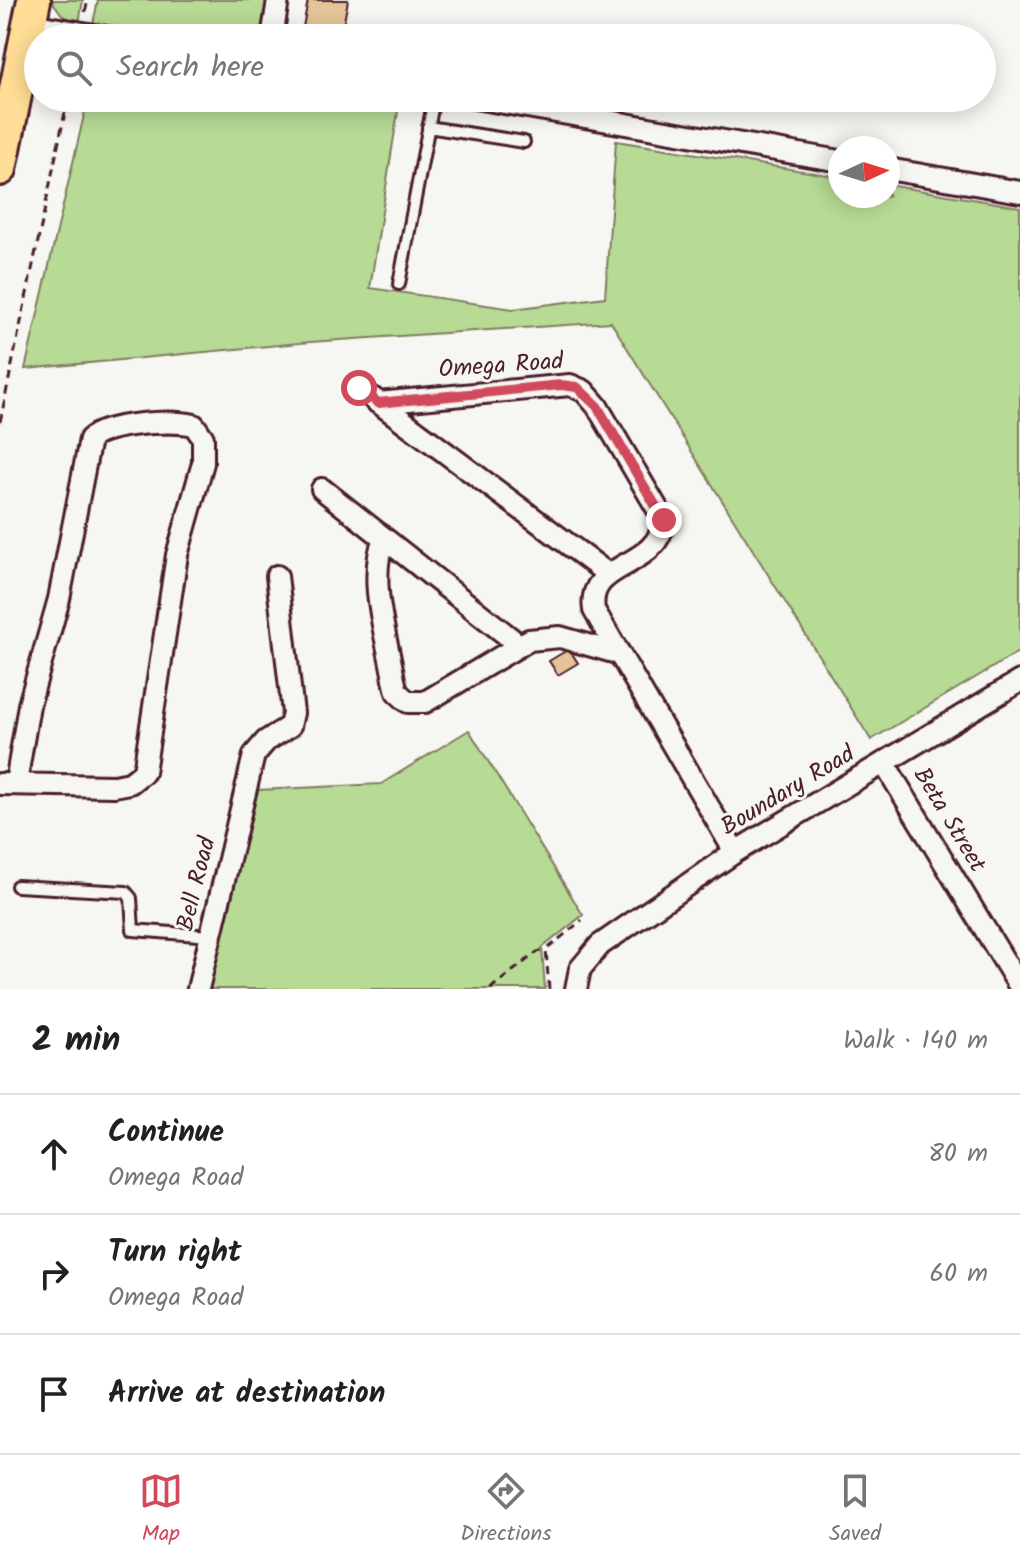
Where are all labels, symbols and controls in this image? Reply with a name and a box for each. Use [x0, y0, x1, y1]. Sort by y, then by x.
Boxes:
search box [24, 24, 996, 112]
text: Search here [116, 44, 264, 92]
icon: search [52, 46, 96, 90]
north arrow [828, 136, 900, 208]
street label: Omega Road [437, 342, 566, 390]
route start [341, 370, 377, 406]
route end [646, 502, 682, 538]
street label: Boundary Road [713, 735, 863, 847]
street label: Beta Street [902, 760, 996, 881]
street label: Bell Road [167, 832, 228, 935]
text: 2 min [32, 1014, 120, 1068]
text: Walk · 140 m [843, 1020, 988, 1062]
text: Continue [108, 1109, 224, 1157]
icon: ahead [32, 1132, 76, 1176]
text: 80 m [928, 1133, 988, 1175]
text: Omega Road [108, 1157, 243, 1199]
text: Turn right [108, 1229, 241, 1277]
icon: right [32, 1252, 76, 1296]
text: 60 m [929, 1253, 988, 1295]
text: Omega Road [108, 1277, 243, 1319]
text: Arrive at destination [108, 1370, 385, 1418]
icon: arrive [32, 1372, 76, 1416]
tab: Map [139, 1469, 183, 1552]
tab: Directions [460, 1469, 552, 1552]
tab: Saved [829, 1469, 881, 1552]

